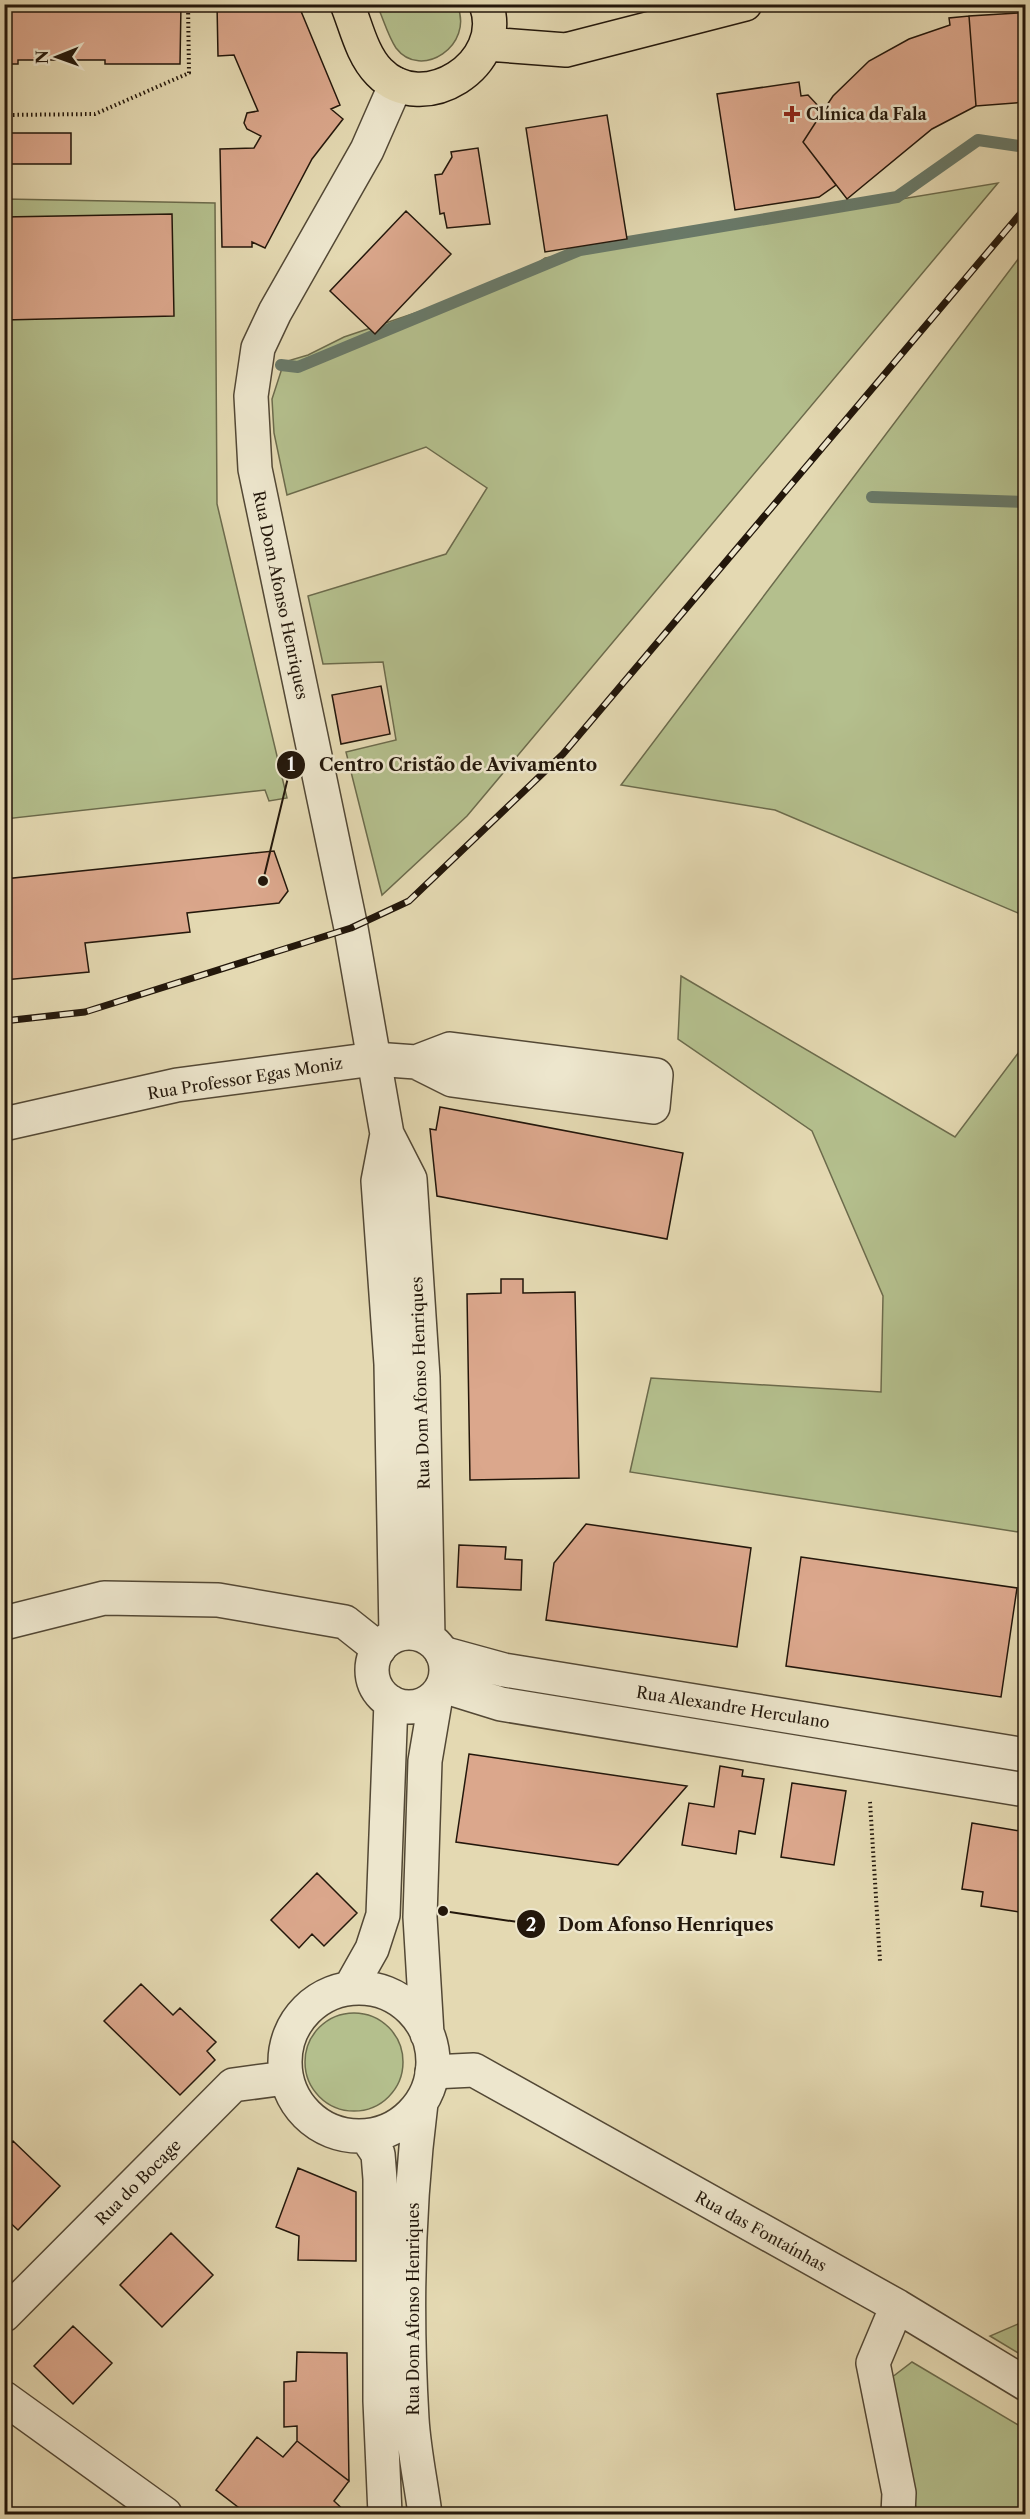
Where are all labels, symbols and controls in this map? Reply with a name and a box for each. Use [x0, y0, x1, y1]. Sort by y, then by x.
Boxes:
north arrow [27, 27, 87, 87]
text: N [32, 50, 52, 64]
place label: Clínica da Fala [806, 104, 928, 124]
marker: Clínica da Fala [783, 105, 801, 123]
street label: Rua Dom Afonso Henriques [249, 489, 313, 701]
callout: Centro Cristão de Avivamento [276, 747, 609, 783]
text: 1 [287, 754, 295, 776]
text: Centro Cristão de Avivamento [319, 754, 597, 776]
street label: Rua Professor Egas Moniz [146, 1053, 344, 1103]
street label: Rua Dom Afonso Henriques [406, 1276, 434, 1490]
street label: Rua Alexandre Herculano [635, 1682, 831, 1732]
callout: Dom Afonso Henriques [516, 1906, 786, 1942]
text: 2 [526, 1914, 536, 1936]
text: Dom Afonso Henriques [558, 1914, 774, 1936]
street label: Rua do Bocage [91, 2135, 185, 2229]
street label: Rua das Fontaínhas [692, 2187, 830, 2275]
street label: Rua Dom Afonso Henriques [403, 2202, 423, 2415]

